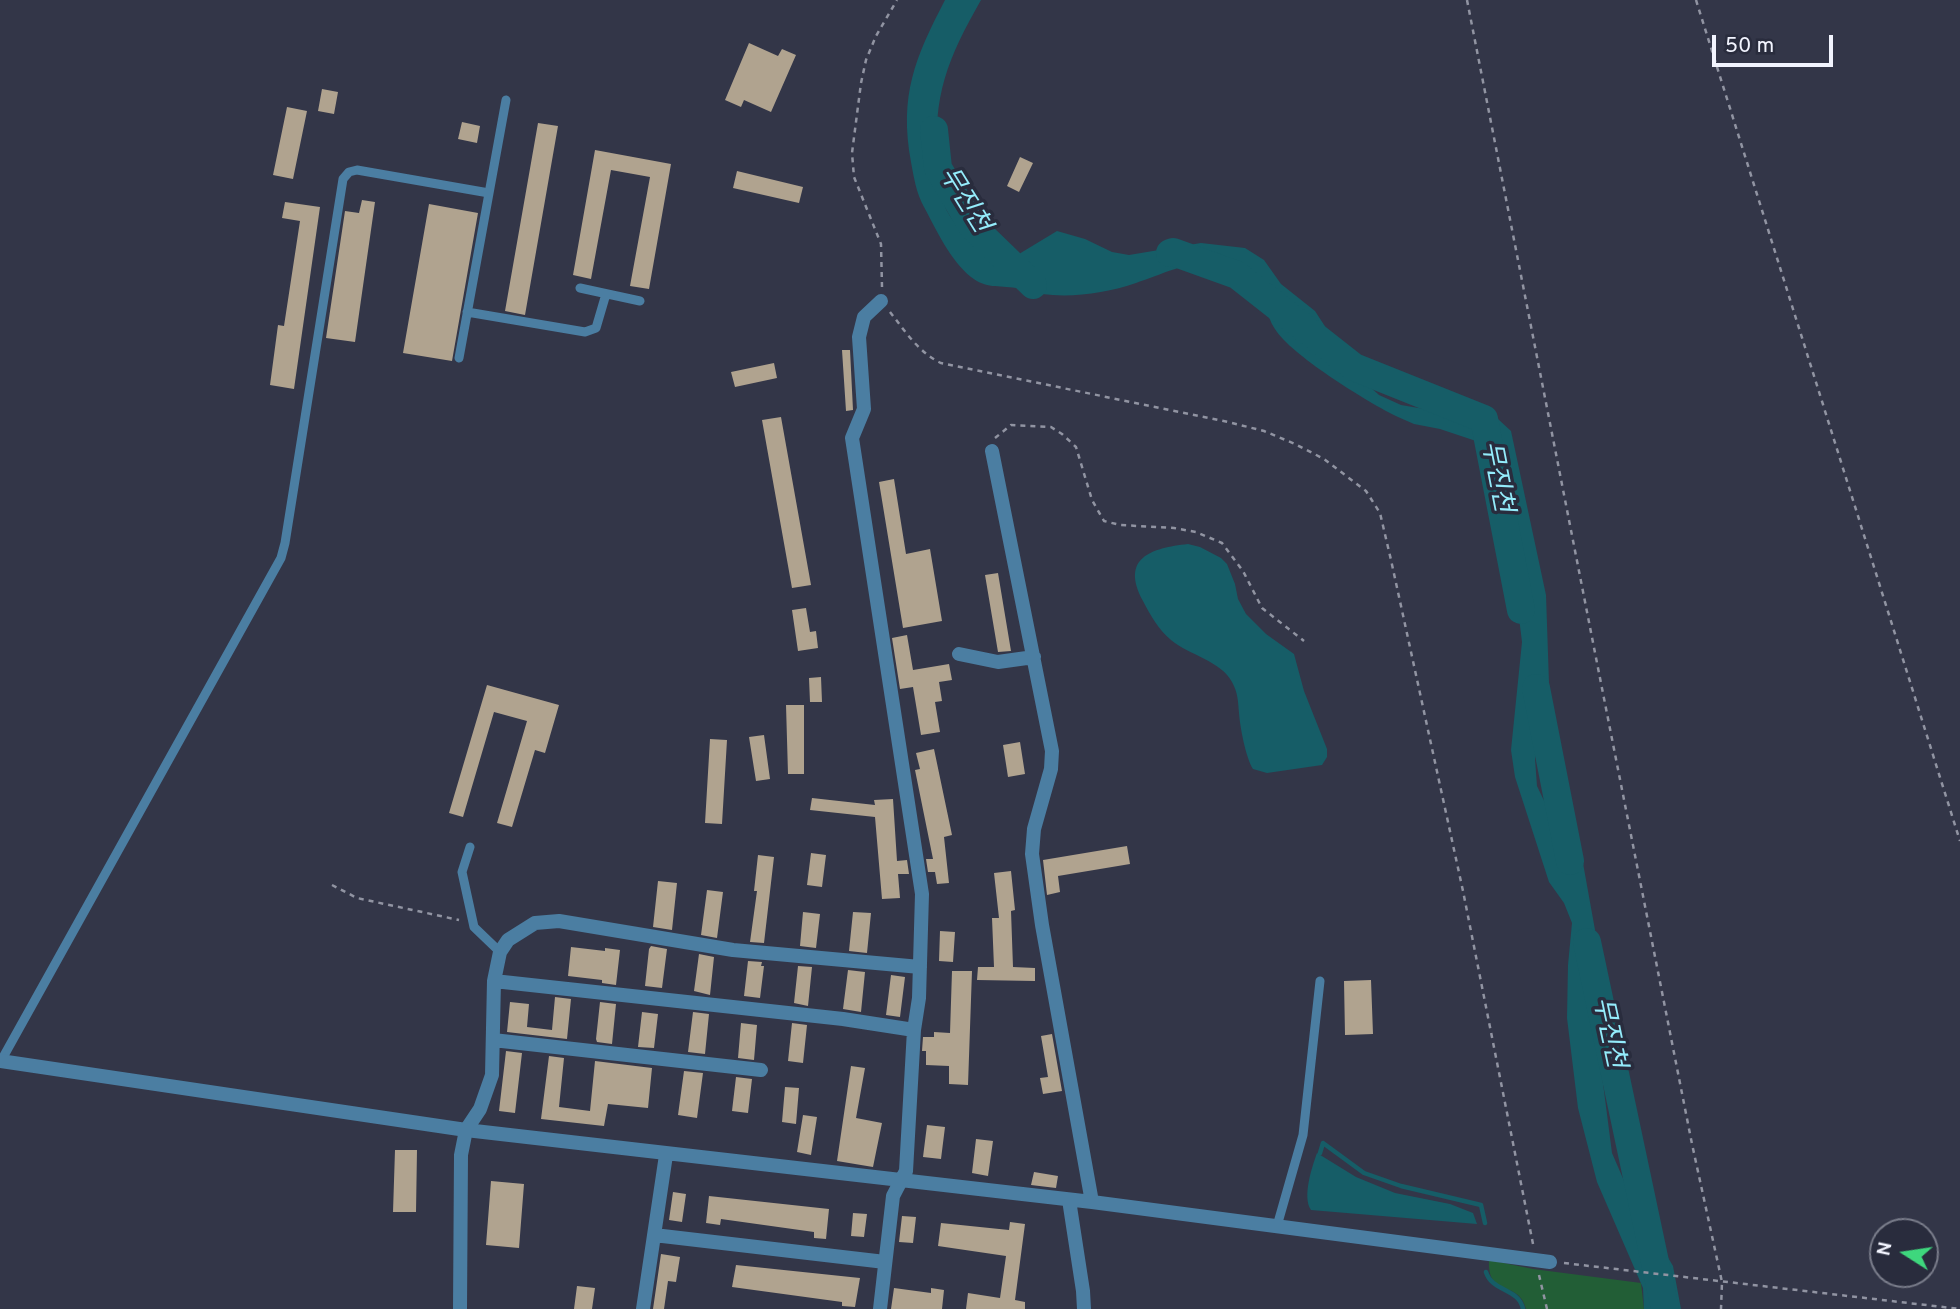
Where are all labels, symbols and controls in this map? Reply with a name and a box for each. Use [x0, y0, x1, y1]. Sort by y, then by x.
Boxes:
scale bar [1715, 21, 1836, 65]
text: 50 m [1725, 33, 1774, 60]
water label: 무진천 [931, 162, 995, 240]
water label: 무진천 [1473, 439, 1517, 515]
water label: 무진천 [1584, 995, 1630, 1071]
north arrow [1869, 1218, 1939, 1288]
text: N [1872, 1240, 1899, 1258]

